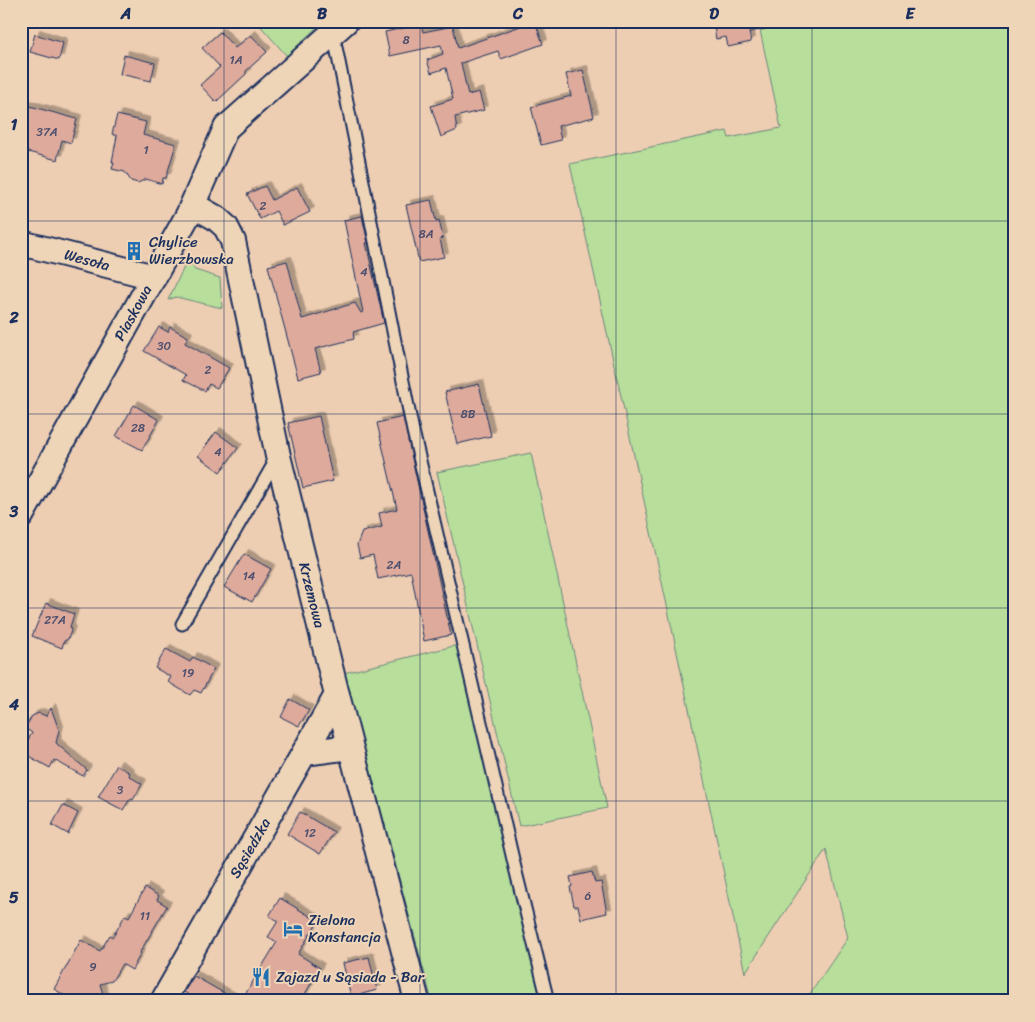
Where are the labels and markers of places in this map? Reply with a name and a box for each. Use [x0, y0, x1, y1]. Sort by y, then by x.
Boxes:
place label: Chylice Wierzbowska [149, 229, 234, 272]
building icon: Chylice Wierzbowska [123, 240, 145, 262]
place label: Zielona Konstancja [308, 907, 381, 950]
hotel icon: Zielona Konstancja [282, 918, 304, 940]
place label: Zajazd u Sąsiada - Bar [276, 964, 425, 990]
restaurant icon: Zajazd u Sąsiada - Bar [250, 966, 272, 988]

